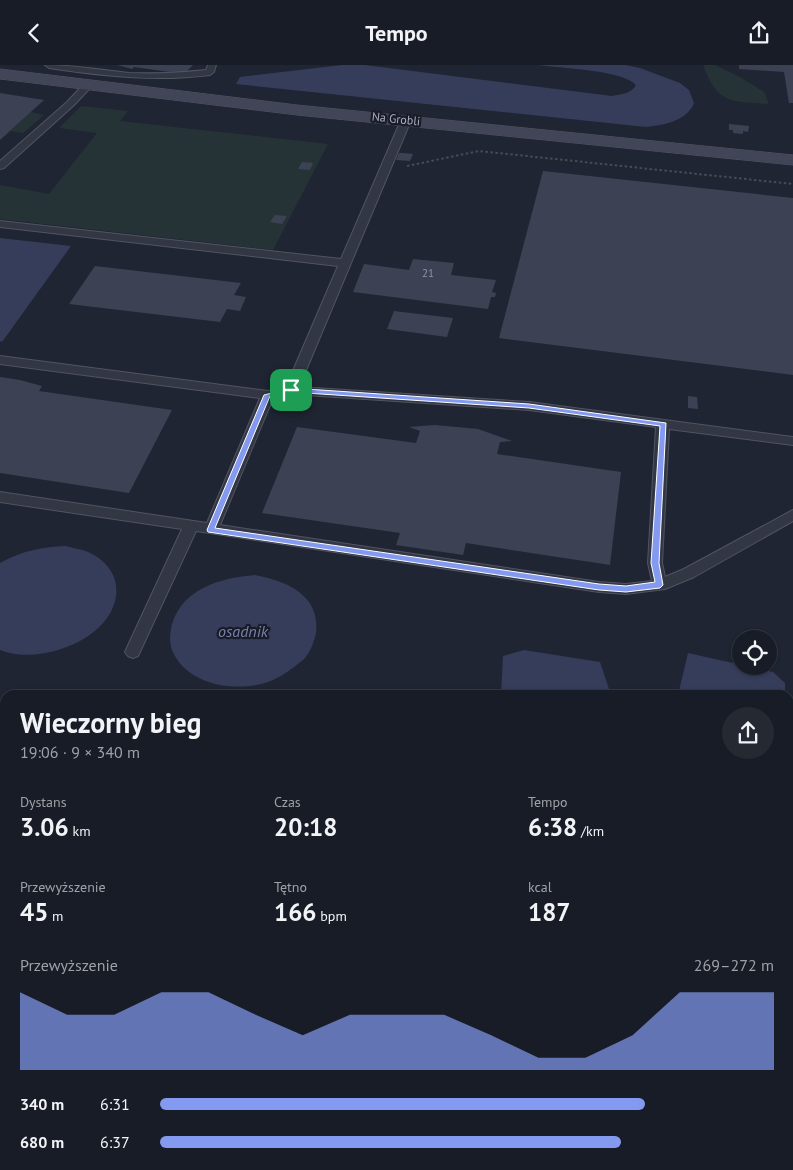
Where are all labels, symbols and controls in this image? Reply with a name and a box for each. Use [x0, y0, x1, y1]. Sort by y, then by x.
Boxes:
icon: back [20, 19, 48, 47]
text: Tempo [365, 19, 428, 47]
icon: share [745, 19, 773, 47]
street label: Na Grobli [371, 109, 421, 128]
house number: 21 [422, 266, 434, 280]
pin [270, 369, 312, 411]
icon: arrive [277, 376, 305, 404]
water label: osadnik [218, 621, 269, 641]
map controls [732, 630, 777, 675]
button: locate [732, 630, 777, 675]
text: Wieczorny bieg [20, 704, 201, 741]
button: share [722, 707, 774, 759]
text: 19:06 · 9 × 340 m [20, 742, 140, 762]
text: Dystans [20, 793, 67, 811]
text: Czas [274, 793, 301, 811]
text: Tempo [528, 793, 568, 811]
text: 3.06 [20, 811, 69, 843]
text: 20:18 [274, 811, 337, 843]
text: 6:38 [528, 811, 577, 843]
text: km [69, 822, 91, 840]
text: /km [577, 822, 604, 840]
text: Przewyższenie [20, 878, 106, 896]
text: Tętno [274, 878, 307, 896]
text: kcal [528, 878, 552, 896]
text: 45 [20, 896, 48, 928]
text: 166 [274, 896, 317, 928]
text: 187 [528, 896, 571, 928]
text: m [48, 907, 63, 925]
text: bpm [317, 907, 347, 925]
text: Przewyższenie [20, 955, 118, 975]
text: 269–272 m [694, 955, 774, 975]
text: 340 m [20, 1094, 64, 1114]
text: 6:31 [100, 1094, 130, 1114]
text: 680 m [20, 1132, 64, 1152]
text: 6:37 [100, 1132, 130, 1152]

